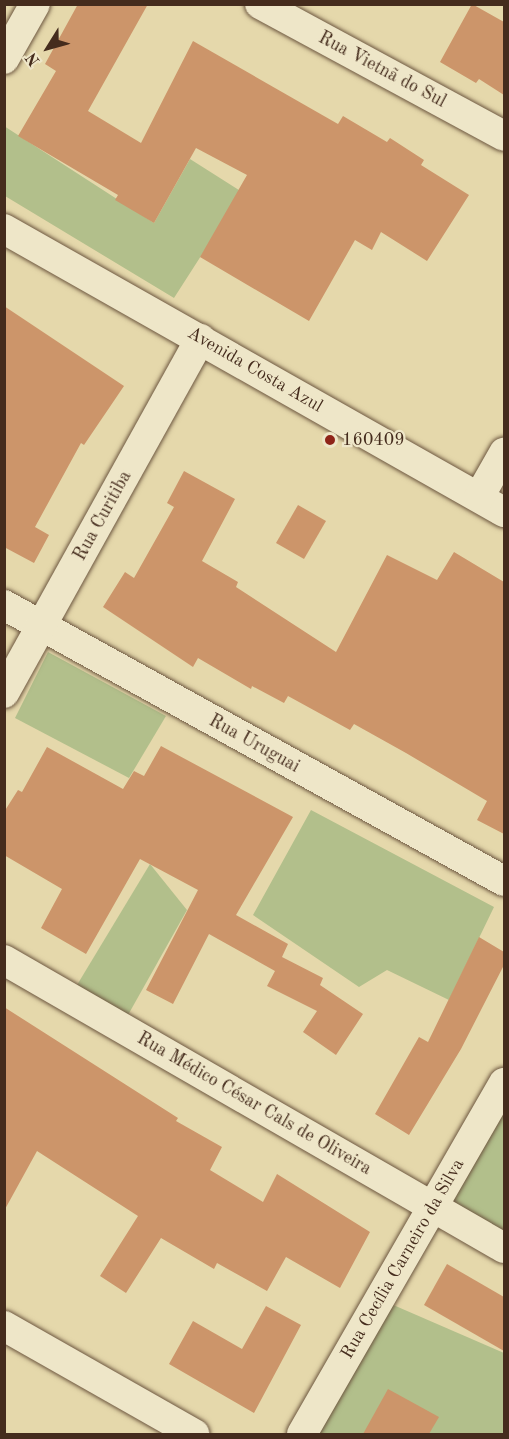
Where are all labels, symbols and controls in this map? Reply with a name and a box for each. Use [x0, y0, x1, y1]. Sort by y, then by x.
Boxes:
north arrow [18, 18, 78, 78]
street label: Rua Vietnã do Sul [314, 27, 450, 113]
text: N [24, 49, 44, 69]
street label: Avenida Costa Azul [184, 322, 326, 418]
place label: 160409 [342, 429, 405, 451]
marker: 160409 [323, 433, 337, 447]
street label: Rua Curitiba [69, 467, 137, 565]
street label: Rua Uruguai [205, 710, 303, 778]
street label: Rua Médico César Cals de Oliveira [133, 1028, 375, 1180]
street label: Rua Cecília Carneiro da Silva [337, 1155, 469, 1363]

